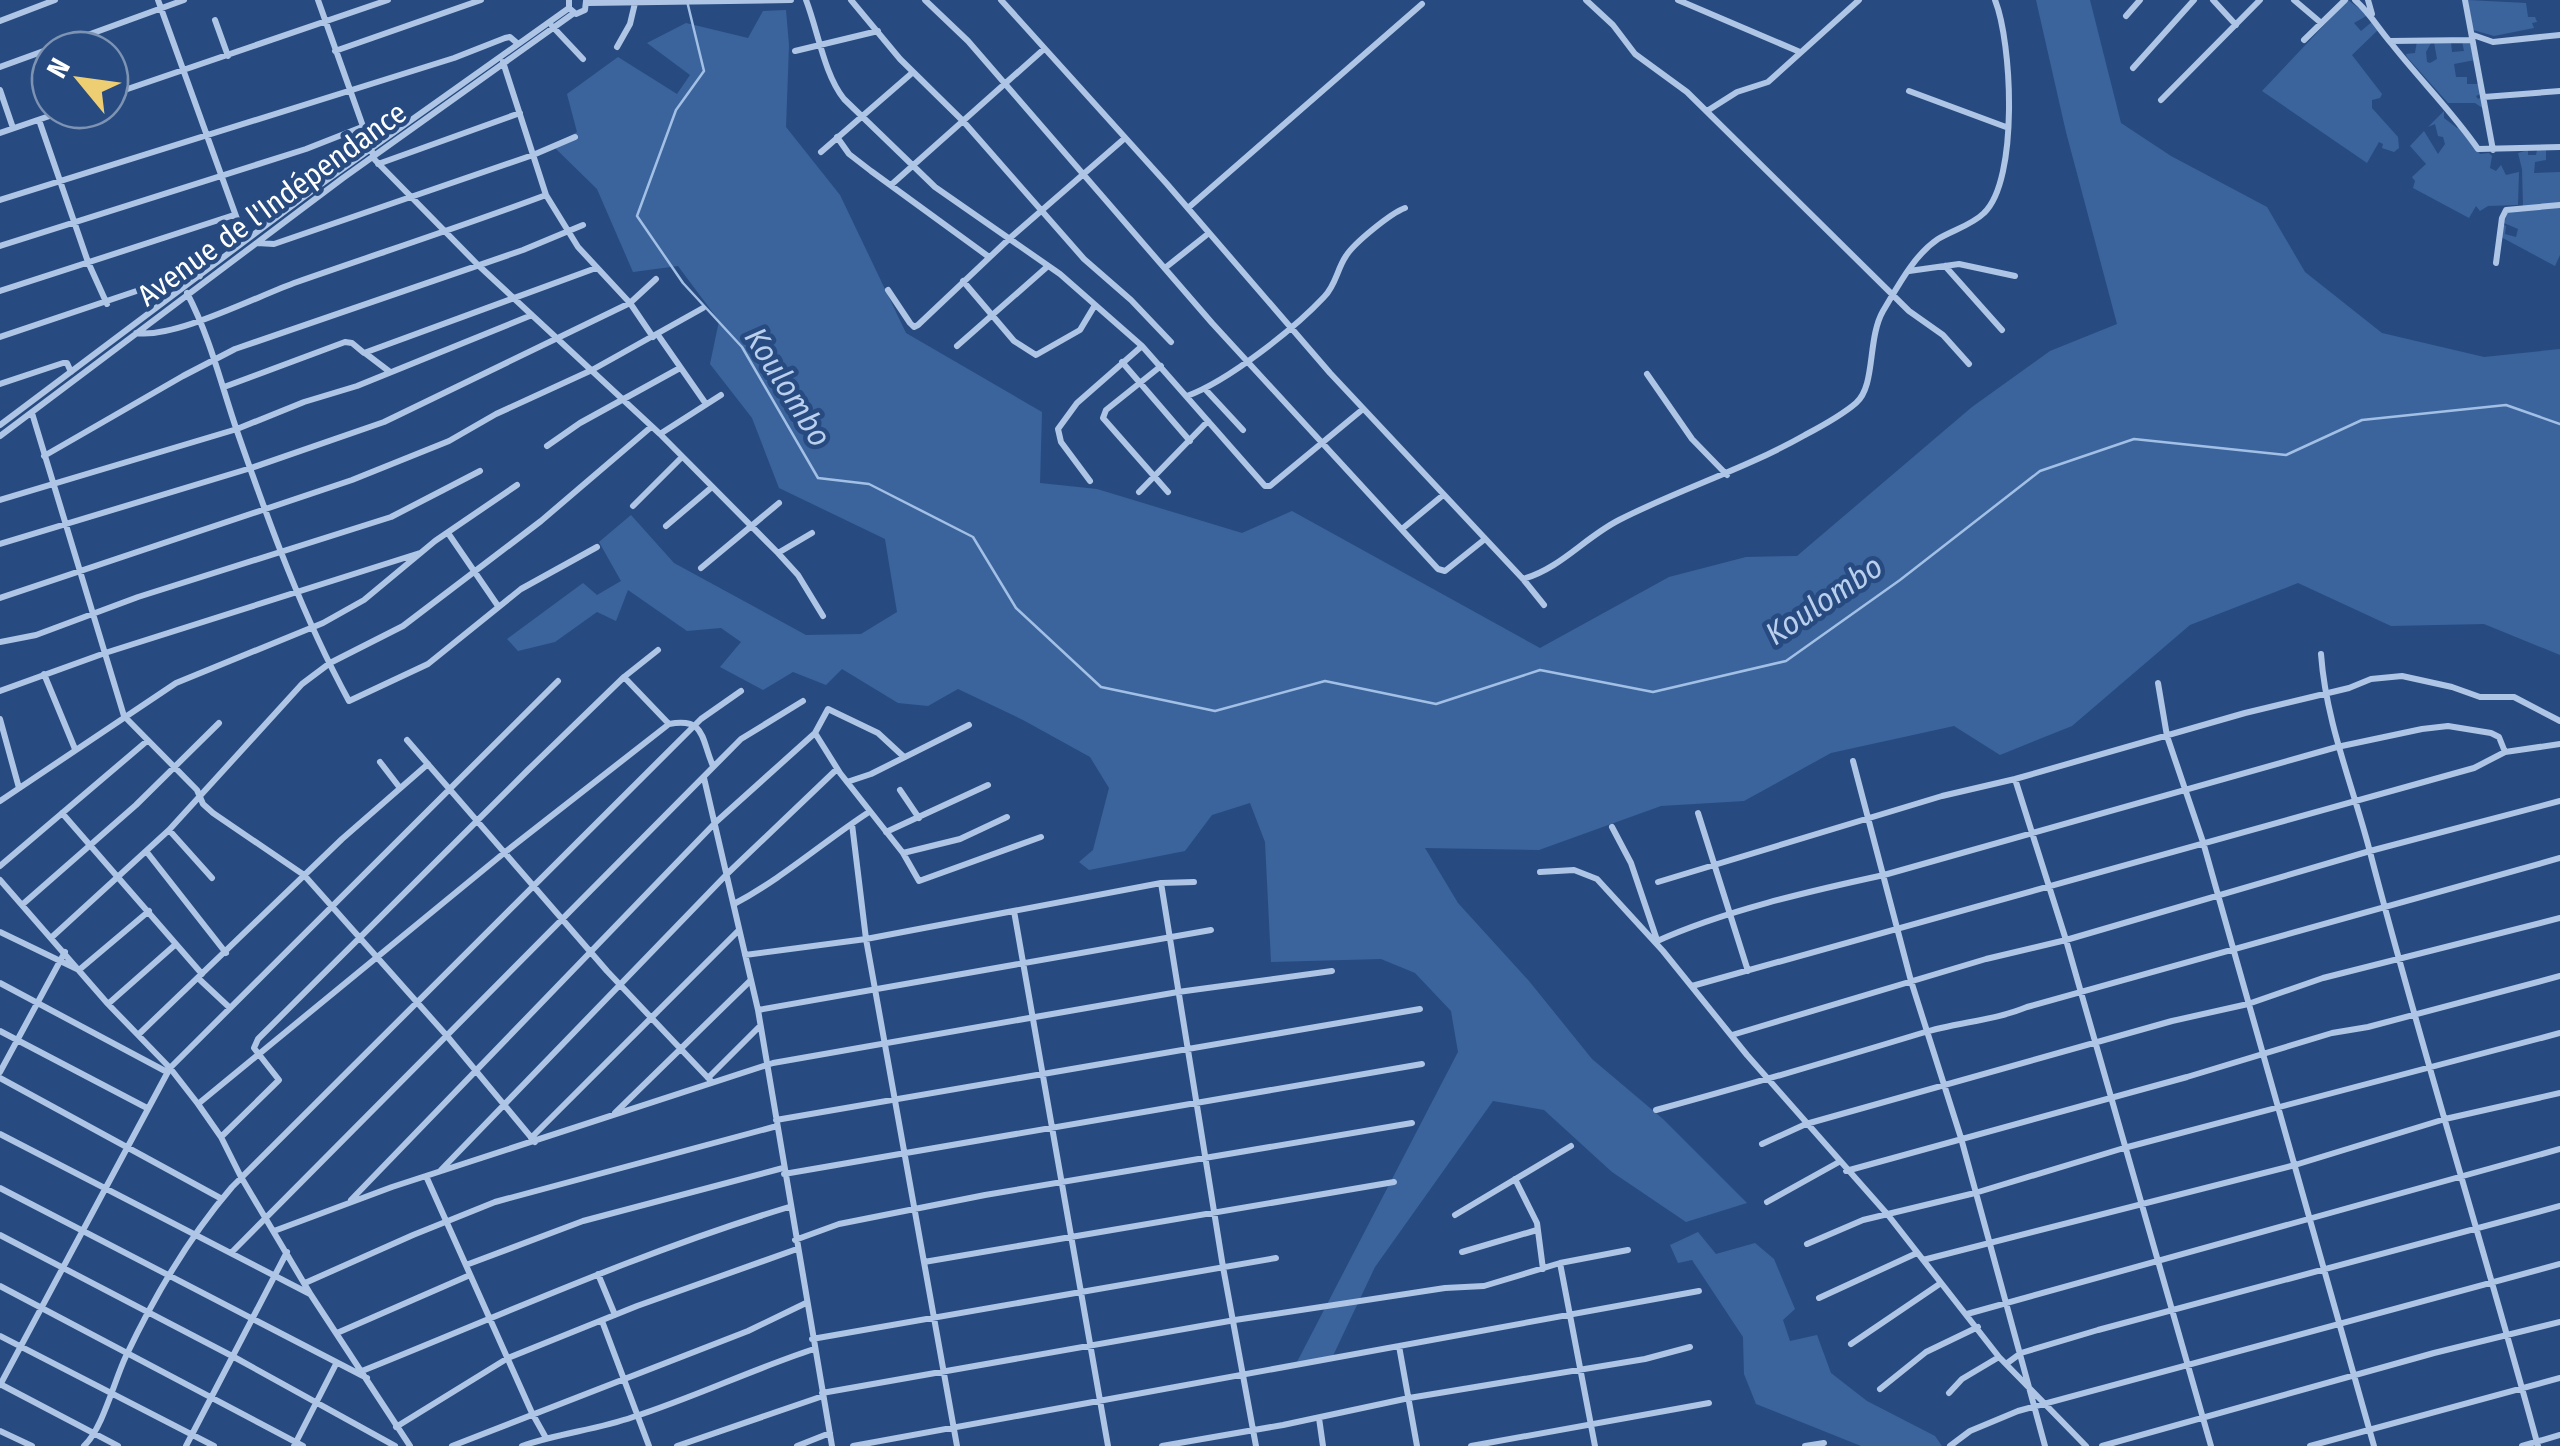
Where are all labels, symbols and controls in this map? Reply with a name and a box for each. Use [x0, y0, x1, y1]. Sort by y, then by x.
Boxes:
north arrow [30, 30, 130, 130]
text: N [40, 53, 77, 83]
street label: Avenue de l'Indépendance [131, 94, 413, 314]
water label: Koulombo [737, 321, 839, 453]
water label: Koulombo [1758, 547, 1890, 653]

